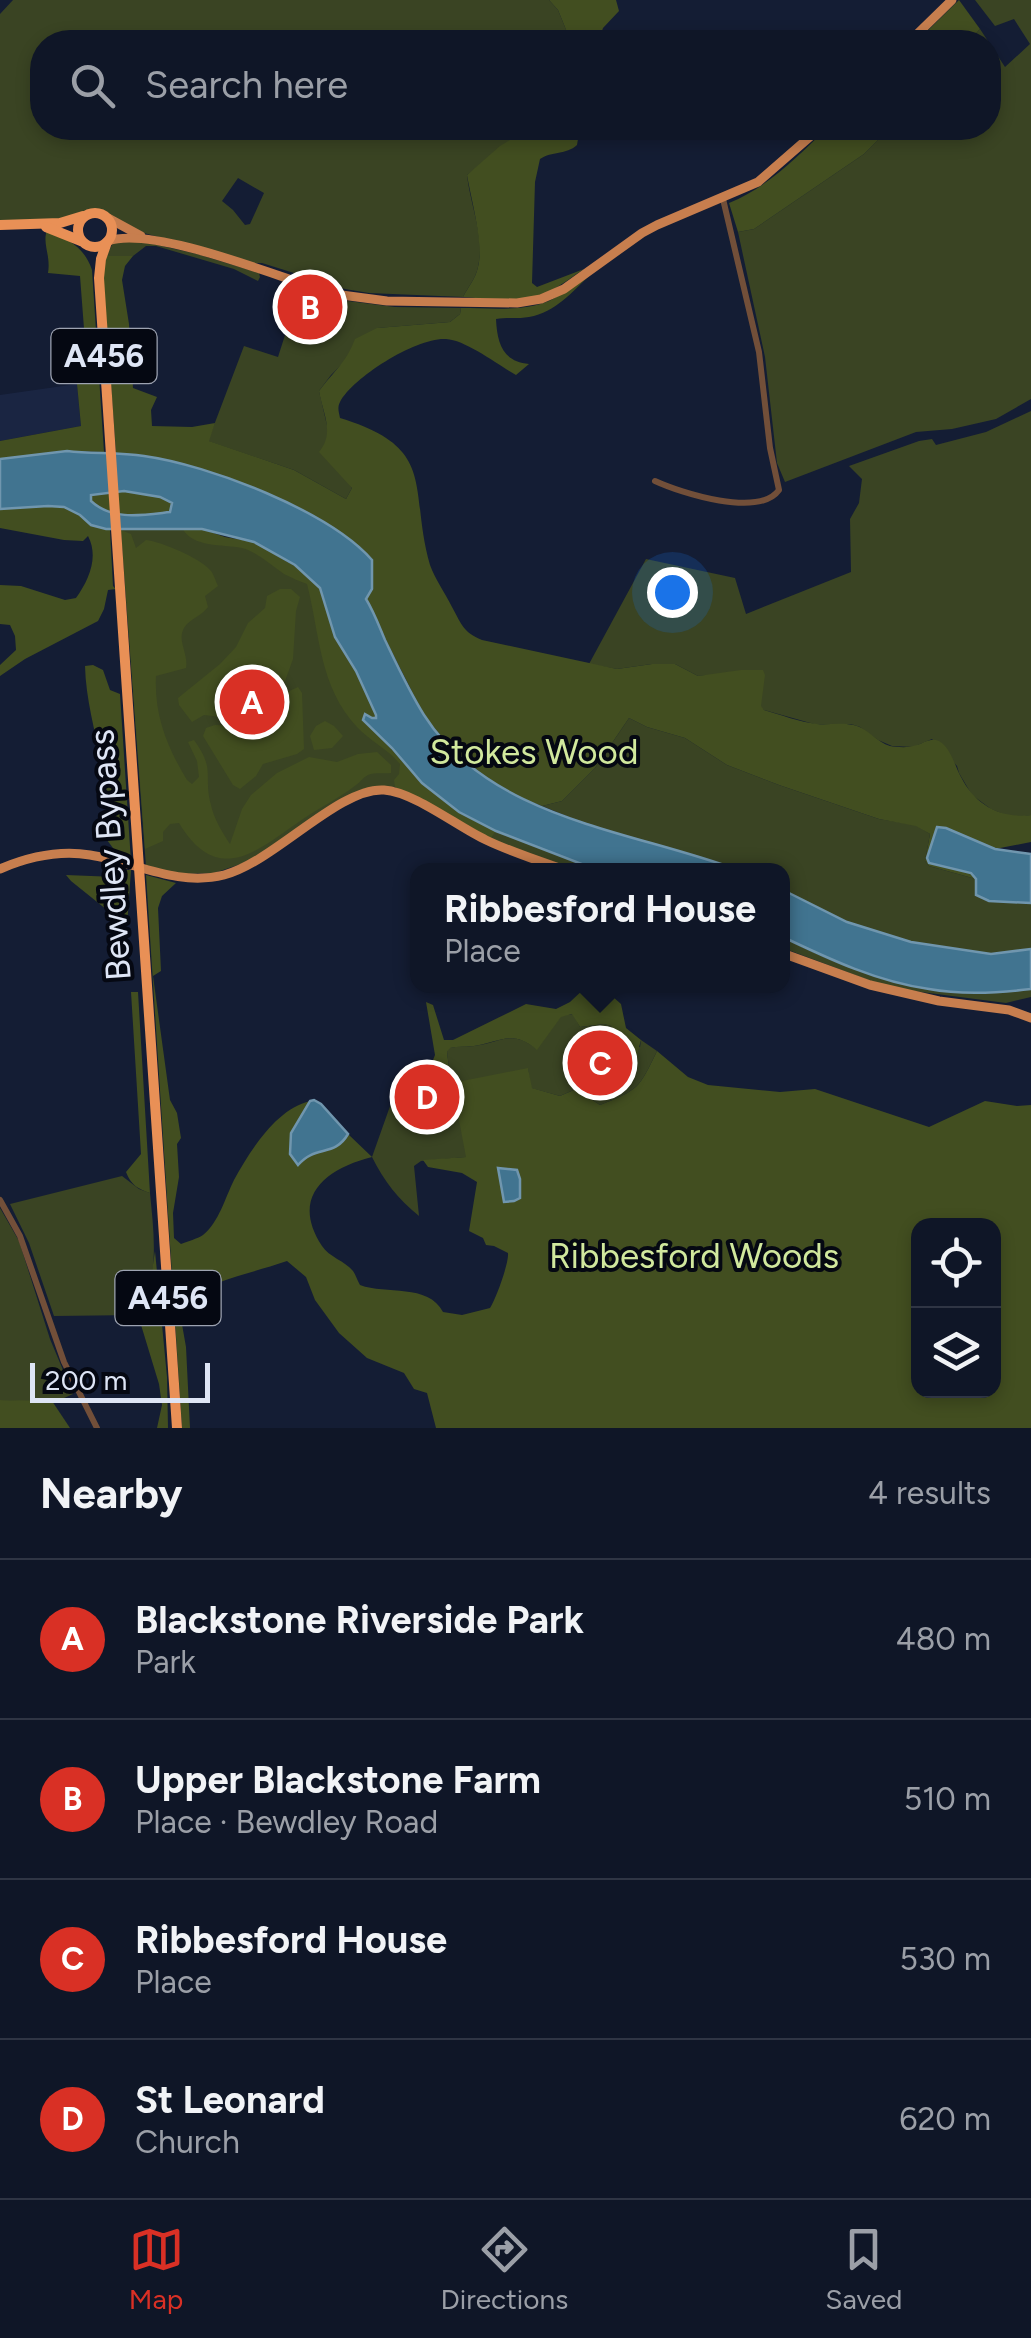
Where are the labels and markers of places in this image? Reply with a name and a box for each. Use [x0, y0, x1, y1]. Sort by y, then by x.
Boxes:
pin: B [278, 270, 342, 344]
pin: A [220, 664, 284, 740]
pin: C [568, 1026, 632, 1100]
pin: D [394, 1060, 460, 1134]

